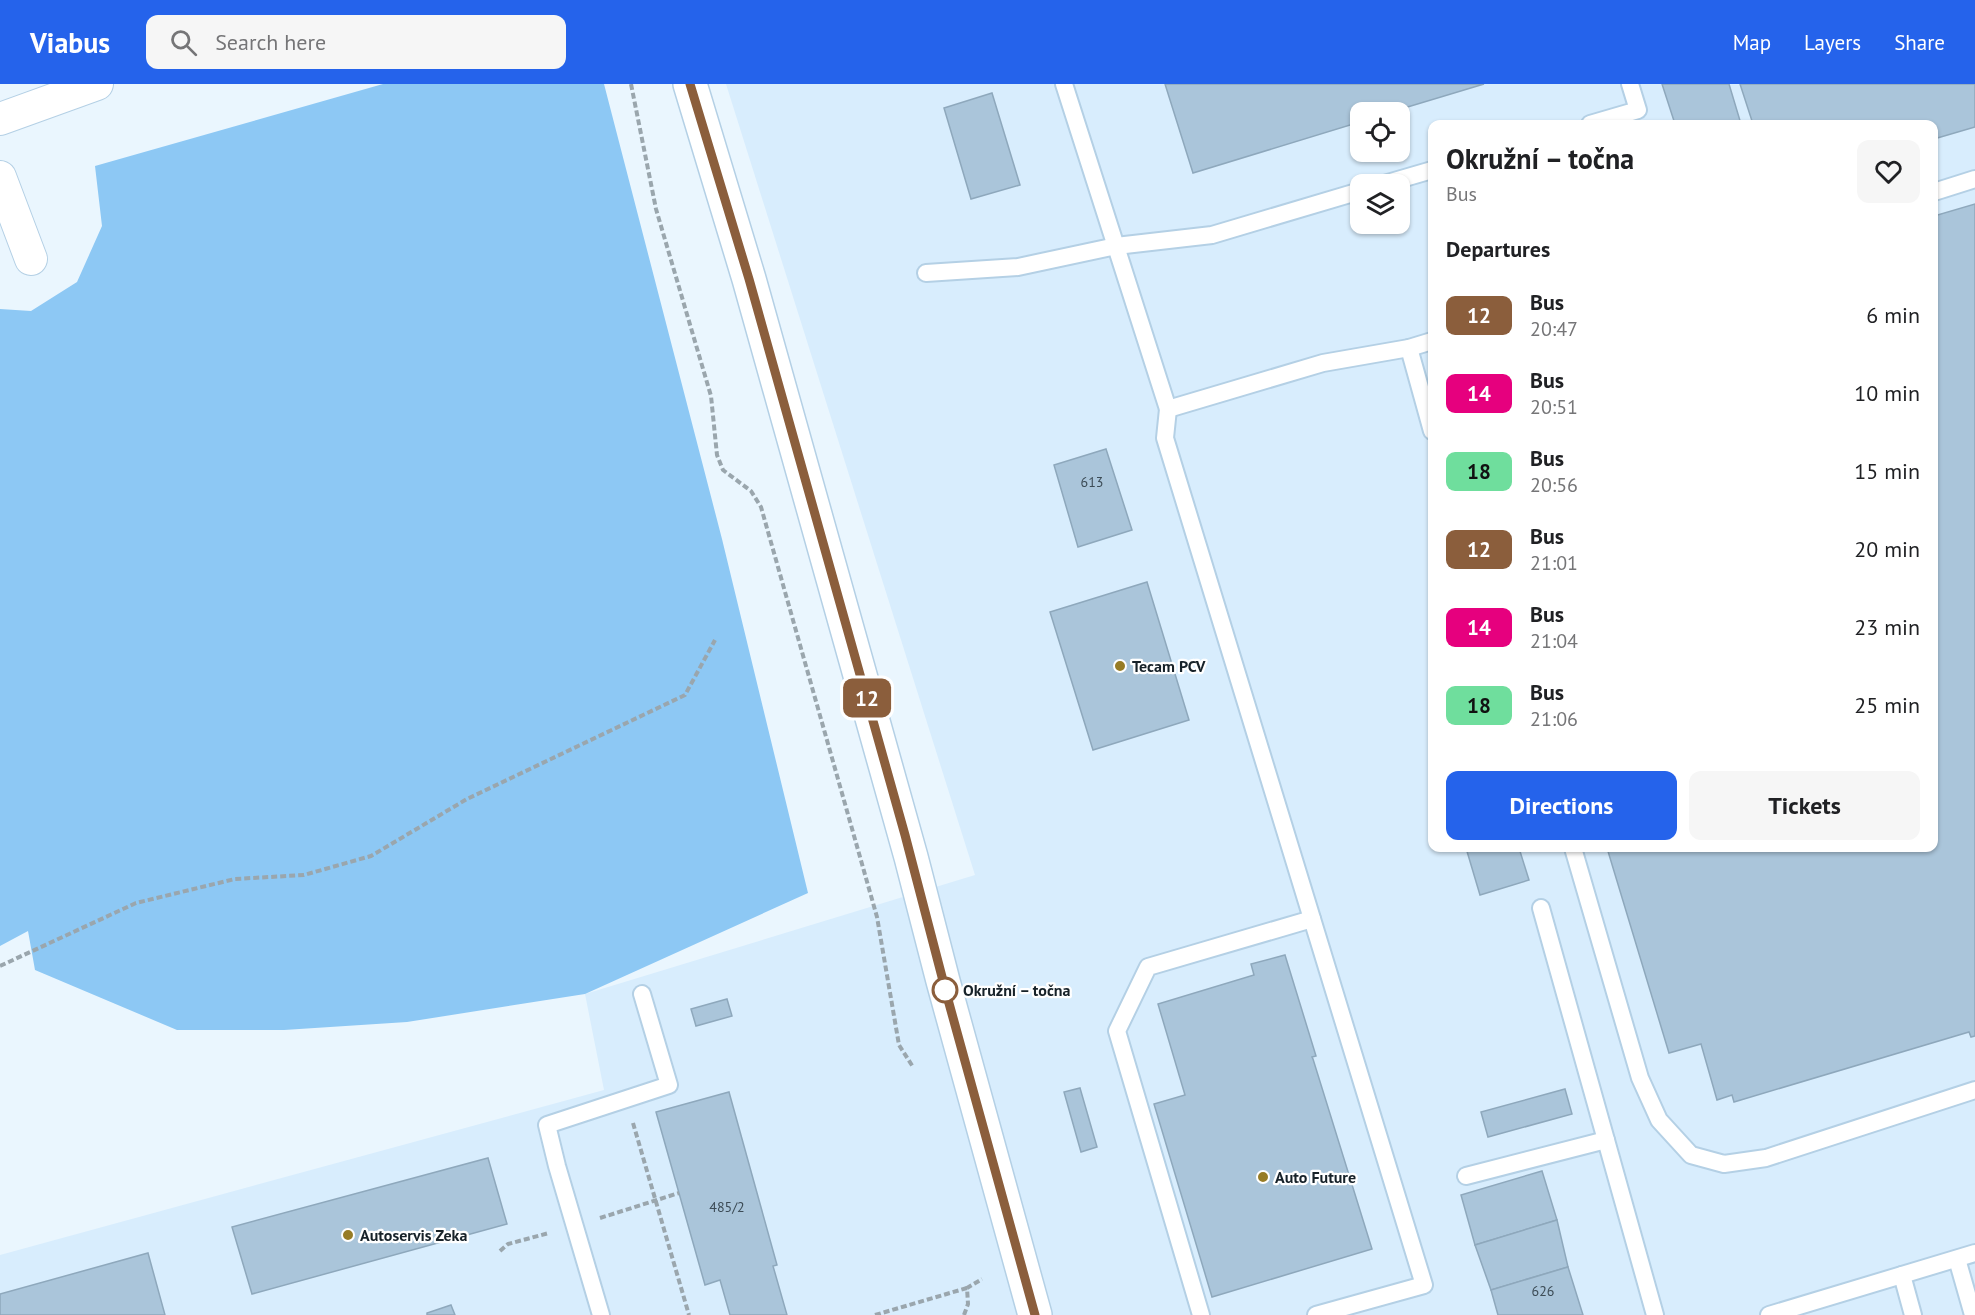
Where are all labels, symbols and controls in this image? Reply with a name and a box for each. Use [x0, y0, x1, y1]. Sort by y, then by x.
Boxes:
search box [146, 15, 566, 69]
text: Viabus [30, 24, 110, 61]
icon: search [167, 26, 200, 59]
text: Search here [215, 28, 326, 56]
text: Map [1733, 29, 1771, 56]
text: Layers [1804, 29, 1861, 56]
text: Share [1894, 29, 1945, 56]
map controls [1350, 102, 1410, 234]
button: locate [1350, 102, 1410, 162]
text: Okružní – točna [1446, 140, 1634, 177]
button: heart [1857, 140, 1920, 203]
button: layers [1350, 174, 1410, 234]
text: Bus [1446, 181, 1477, 207]
text: Departures [1446, 235, 1550, 263]
text: Bus [1530, 288, 1564, 316]
text: 6 min [1866, 301, 1920, 329]
text: 12 [1467, 302, 1491, 329]
text: 20:47 [1530, 316, 1578, 342]
text: Bus [1530, 366, 1564, 394]
text: 10 min [1854, 379, 1920, 407]
text: 14 [1467, 380, 1491, 407]
text: 20:51 [1530, 394, 1578, 420]
text: Bus [1530, 444, 1564, 472]
text: 15 min [1854, 457, 1920, 485]
text: 18 [1467, 458, 1491, 485]
text: 20:56 [1530, 472, 1578, 498]
house number: 613 [1081, 473, 1103, 491]
text: Bus [1530, 522, 1564, 550]
text: 20 min [1854, 535, 1920, 563]
text: 12 [1467, 536, 1491, 563]
text: 21:01 [1530, 550, 1578, 576]
text: Bus [1530, 600, 1564, 628]
text: 23 min [1854, 613, 1920, 641]
text: 14 [1467, 614, 1491, 641]
text: 21:04 [1530, 628, 1578, 654]
place label: Tecam PCV [1132, 656, 1206, 676]
marker: Tecam PCV [1113, 659, 1127, 673]
line badge: 12 [840, 678, 894, 718]
text: Bus [1530, 678, 1564, 706]
text: 12 [855, 685, 879, 712]
text: 25 min [1854, 691, 1920, 719]
text: 18 [1467, 692, 1491, 719]
text: 21:06 [1530, 706, 1578, 732]
button: Directions [1446, 771, 1677, 840]
button: Tickets [1689, 771, 1920, 840]
marker: Okružní – točna [932, 977, 958, 1003]
place label: Okružní – točna [963, 980, 1071, 1000]
place label: Auto Future [1275, 1167, 1356, 1187]
marker: Auto Future [1256, 1170, 1270, 1184]
house number: 485/2 [709, 1198, 745, 1216]
place label: Autoservis Zeka [360, 1225, 467, 1245]
marker: Autoservis Zeka [341, 1228, 355, 1242]
house number: 626 [1532, 1282, 1554, 1300]

